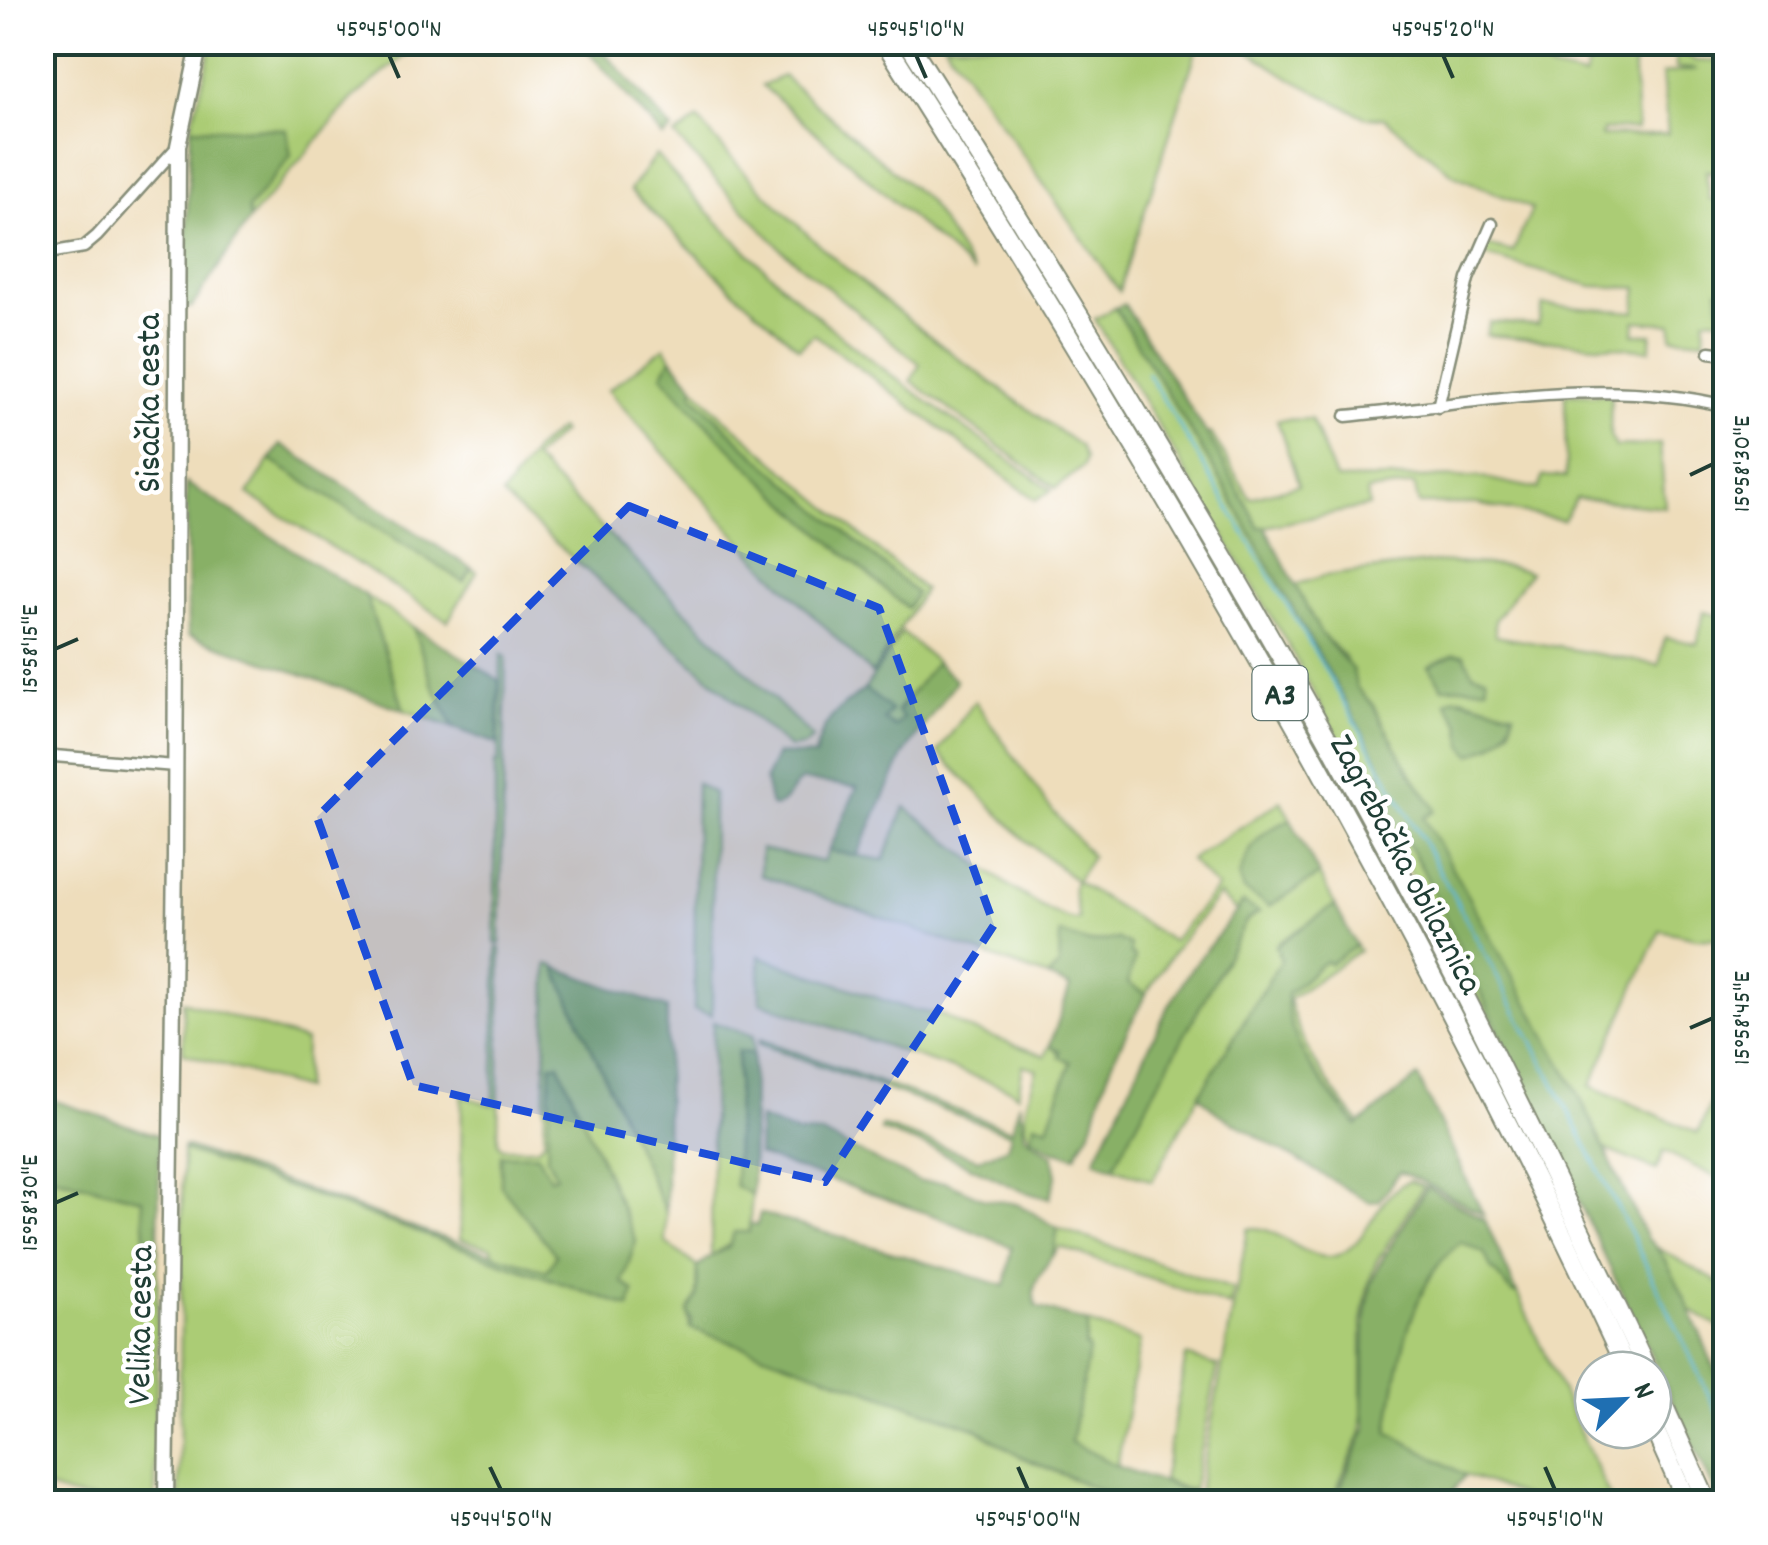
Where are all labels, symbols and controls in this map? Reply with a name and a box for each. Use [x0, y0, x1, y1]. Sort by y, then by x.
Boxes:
text: 45°45'00"N [336, 13, 442, 49]
text: 45°45'10"N [867, 13, 965, 49]
text: 45°45'20"N [1392, 13, 1494, 49]
street label: Sisačka cesta [127, 313, 177, 493]
text: 15°58'30"E [1726, 415, 1762, 512]
text: 15°58'15"E [14, 604, 50, 693]
road number: A3 [1252, 666, 1308, 720]
street label: Zagrebačka obilaznica [1314, 726, 1494, 1005]
text: 15°58'45"E [1726, 970, 1762, 1065]
text: 15°58'30"E [14, 1154, 50, 1251]
street label: Velika cesta [117, 1244, 169, 1405]
north arrow [1573, 1350, 1673, 1450]
text: N [1620, 1377, 1662, 1406]
text: 45°44'50"N [450, 1503, 552, 1539]
text: 45°45'00"N [975, 1503, 1081, 1539]
text: 45°45'10"N [1506, 1503, 1604, 1539]

